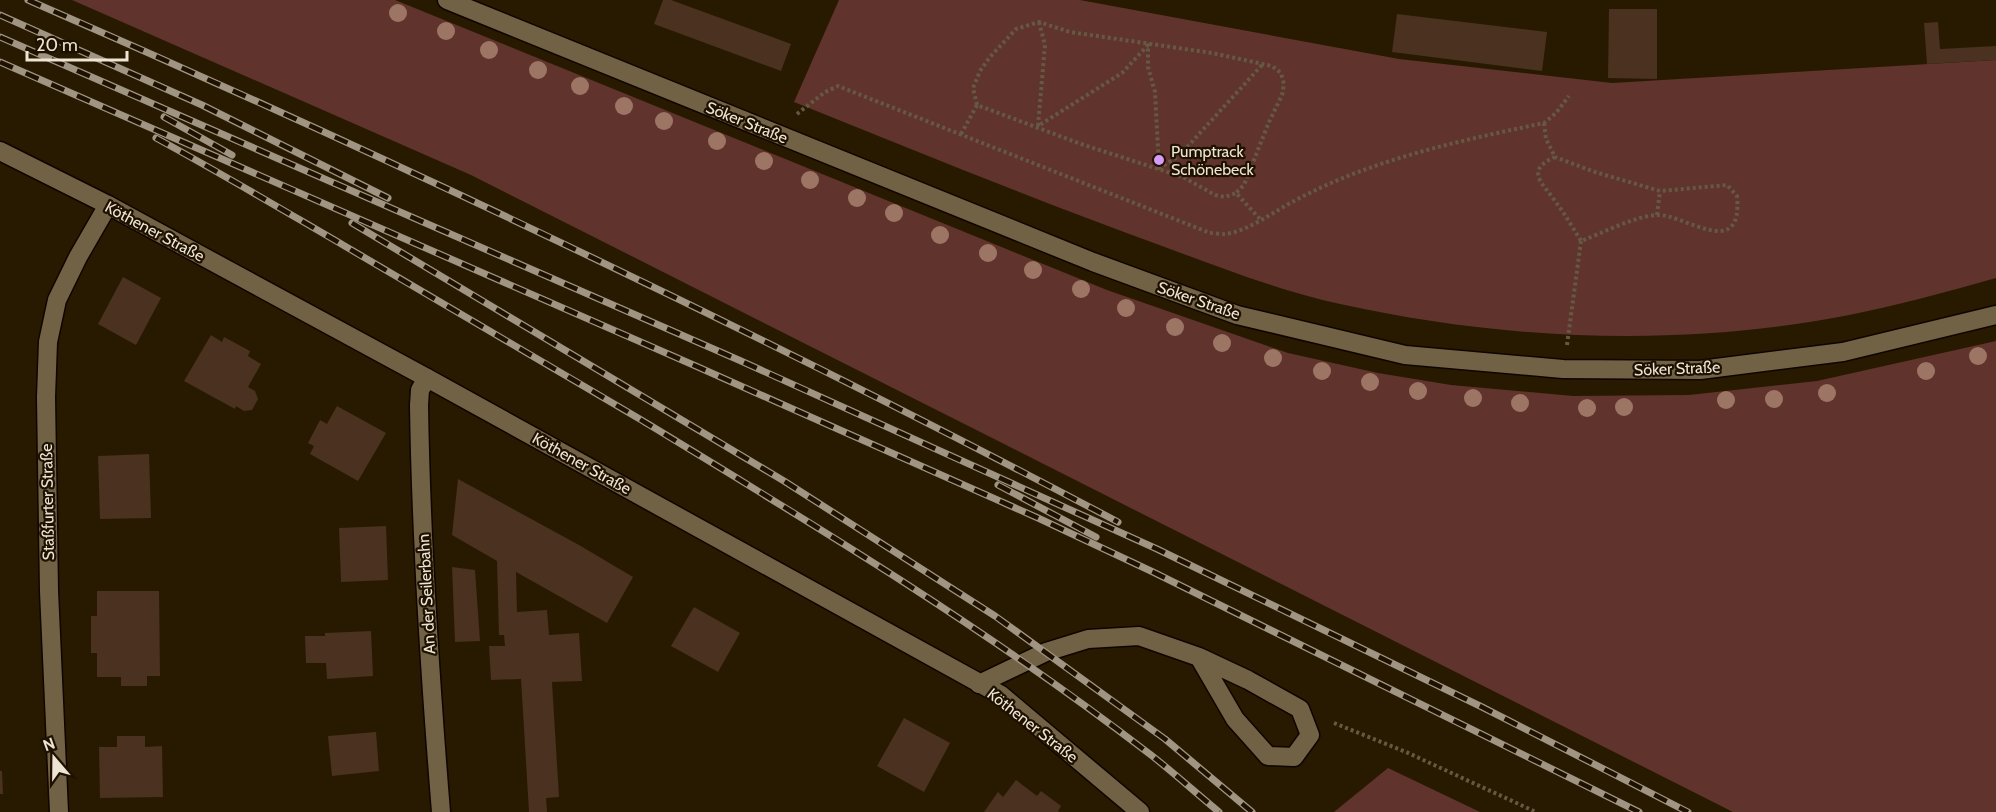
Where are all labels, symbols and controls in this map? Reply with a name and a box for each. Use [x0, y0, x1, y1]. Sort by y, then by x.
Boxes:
scale bar [27, 24, 128, 62]
text: 20 m [36, 34, 78, 56]
street label: Söker Straße [703, 97, 790, 147]
place label: Pumptrack Schönebeck [1171, 142, 1255, 179]
marker: Pumptrack Schönebeck [1152, 153, 1166, 167]
street label: Köthener Straße [102, 197, 208, 266]
street label: Söker Straße [1155, 277, 1243, 324]
street label: Söker Straße [1634, 357, 1720, 379]
street label: Köthener Straße [529, 429, 634, 498]
street label: Staßfurter Straße [37, 444, 58, 560]
street label: An der Seilerbahn [414, 533, 439, 654]
street label: Köthener Straße [984, 684, 1082, 767]
north arrow [24, 728, 84, 788]
text: N [40, 734, 58, 755]

